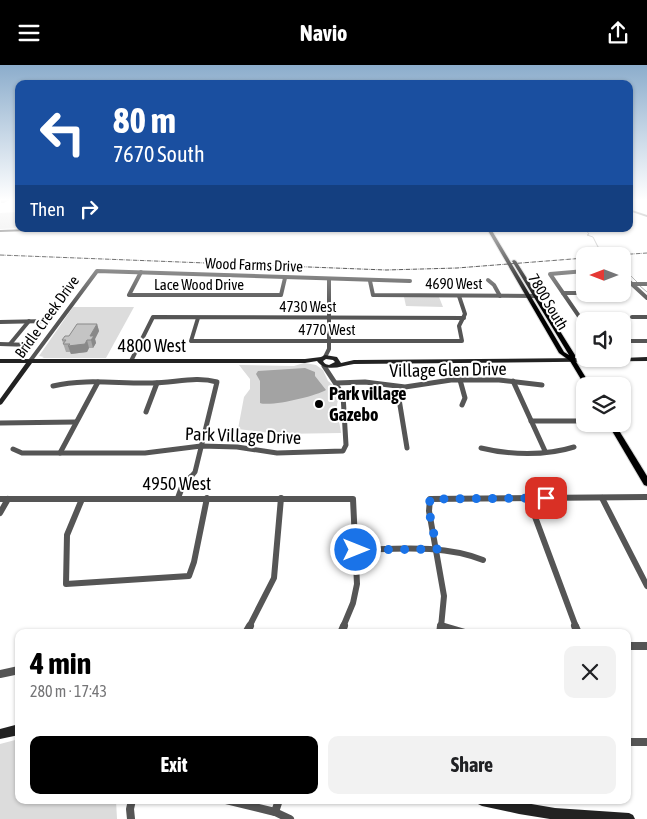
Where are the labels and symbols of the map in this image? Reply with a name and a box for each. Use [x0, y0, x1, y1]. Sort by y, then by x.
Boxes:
north arrow [576, 247, 631, 303]
street label: Wood Farms Drive [205, 254, 304, 275]
street label: 7800 South [525, 271, 572, 333]
street label: Bridle Creek Drive [11, 272, 82, 361]
street label: 4690 West [425, 275, 483, 292]
street label: Lace Wood Drive [154, 276, 244, 293]
street label: 4730 West [279, 298, 337, 315]
street label: 4770 West [298, 321, 356, 338]
street label: 4800 West [118, 335, 186, 356]
street label: Village Glen Drive [389, 358, 507, 381]
place label: Park village Gazebo [329, 383, 407, 425]
marker: Park village Gazebo [313, 398, 325, 410]
street label: Park Village Drive [185, 423, 302, 448]
street label: 4950 West [143, 473, 211, 494]
pin [525, 477, 567, 519]
position arrow [329, 523, 381, 575]

